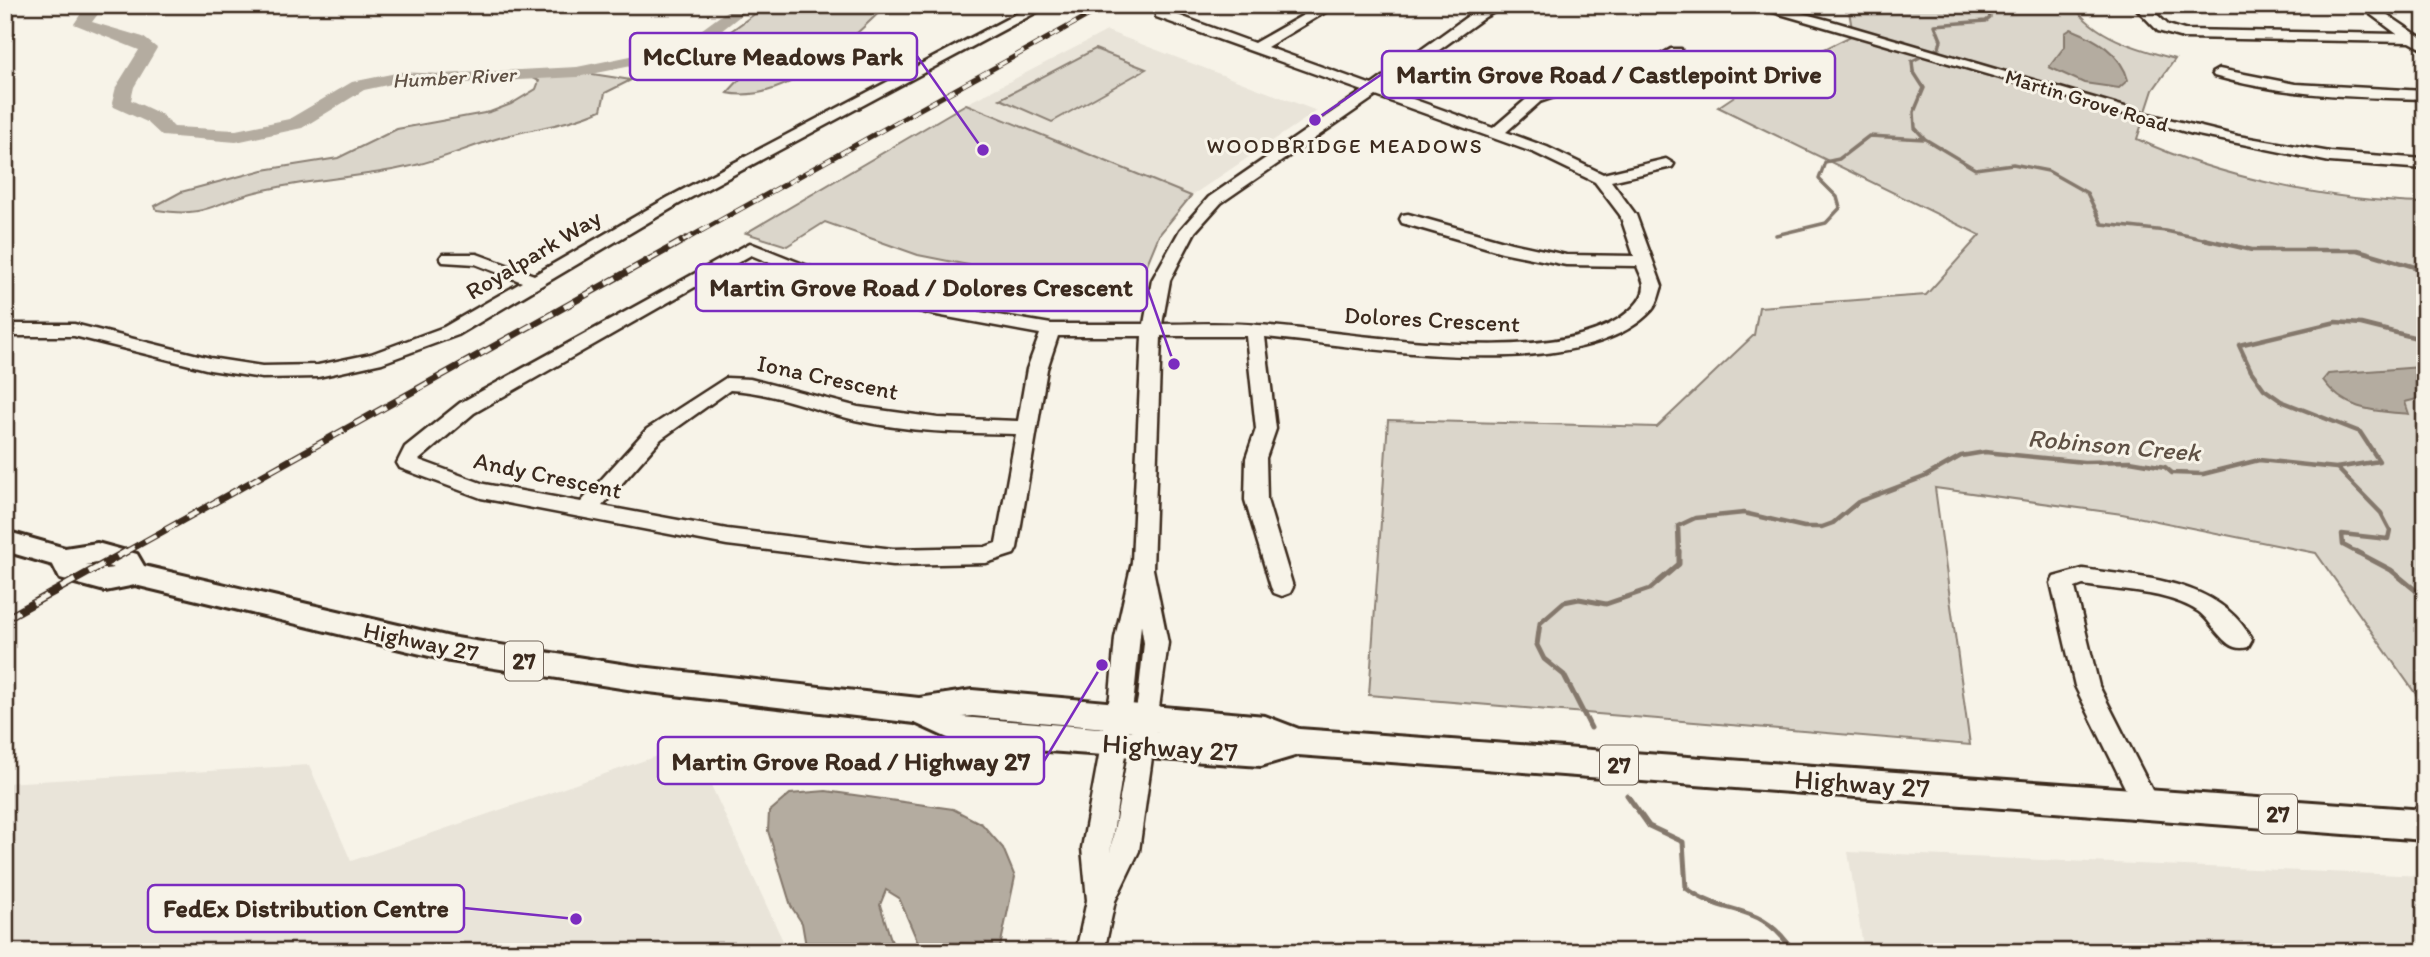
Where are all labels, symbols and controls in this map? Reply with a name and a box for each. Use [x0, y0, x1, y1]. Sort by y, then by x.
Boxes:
callout: McClure Meadows Park [630, 33, 917, 80]
text: McClure Meadows Park [643, 40, 904, 72]
callout: Martin Grove Road / Castlepoint Drive [1382, 51, 1835, 98]
text: Martin Grove Road / Castlepoint Drive [1396, 58, 1822, 90]
water label: Humber River [392, 61, 518, 93]
street label: Martin Grove Road [2002, 63, 2172, 137]
district label: WOODBRIDGE MEADOWS [1206, 133, 1484, 158]
street label: Royalpark Way [460, 202, 606, 306]
callout: Martin Grove Road / Dolores Crescent [696, 264, 1147, 311]
text: Martin Grove Road / Dolores Crescent [709, 271, 1133, 303]
street label: Dolores Crescent [1343, 300, 1521, 338]
street label: Iona Crescent [755, 348, 901, 406]
water label: Robinson Creek [2026, 422, 2203, 469]
street label: Andy Crescent [471, 445, 625, 505]
street label: Highway 27 [361, 615, 481, 667]
road number: 27 [505, 642, 543, 680]
street label: Highway 27 [1101, 725, 1239, 769]
callout: Martin Grove Road / Highway 27 [658, 737, 1044, 784]
text: Martin Grove Road / Highway 27 [671, 745, 1031, 777]
road number: 27 [1600, 746, 1638, 785]
street label: Highway 27 [1793, 761, 1931, 805]
road number: 27 [2259, 794, 2297, 834]
callout: FedEx Distribution Centre [148, 885, 464, 932]
text: FedEx Distribution Centre [163, 892, 449, 924]

